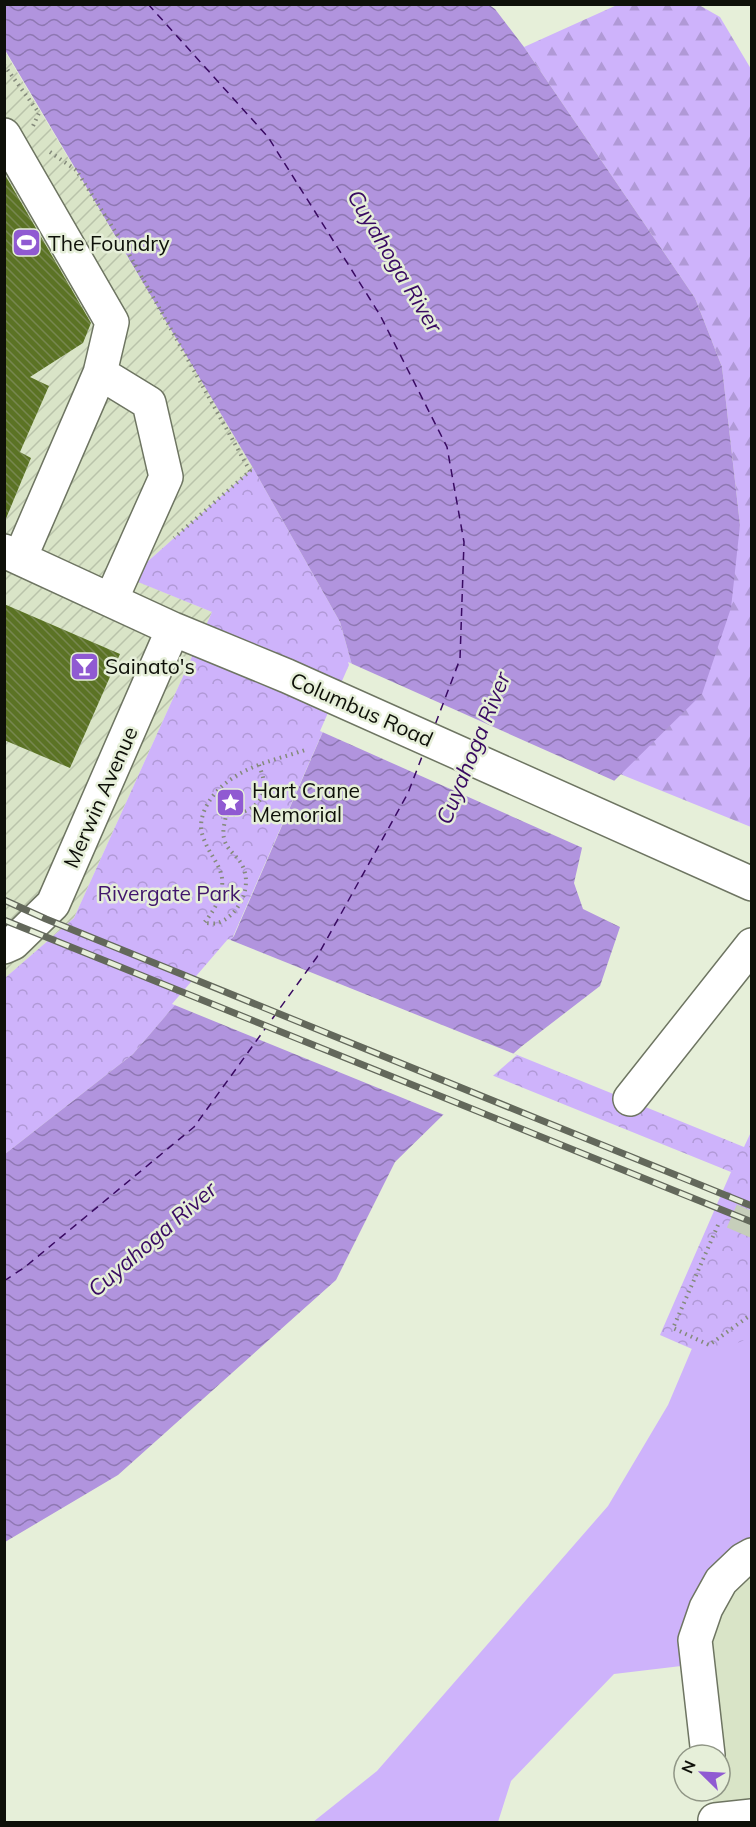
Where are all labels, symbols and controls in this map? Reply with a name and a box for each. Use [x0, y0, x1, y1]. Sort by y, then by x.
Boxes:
water label: Cuyahoga River [341, 184, 449, 338]
sports icon: The Foundry [11, 227, 43, 259]
place label: The Foundry [48, 230, 170, 256]
bar icon: Sainato's [68, 650, 100, 682]
place label: Sainato's [105, 653, 195, 679]
street label: Columbus Road [287, 666, 437, 752]
water label: Cuyahoga River [430, 667, 517, 828]
street label: Merwin Avenue [57, 722, 143, 872]
place label: Hart Crane Memorial [252, 777, 360, 827]
place icon: Hart Crane Memorial [215, 786, 247, 818]
park label: Rivergate Park [97, 880, 241, 906]
water label: Cuyahoga River [82, 1175, 223, 1303]
north arrow [672, 1743, 732, 1803]
text: N [677, 1757, 700, 1776]

